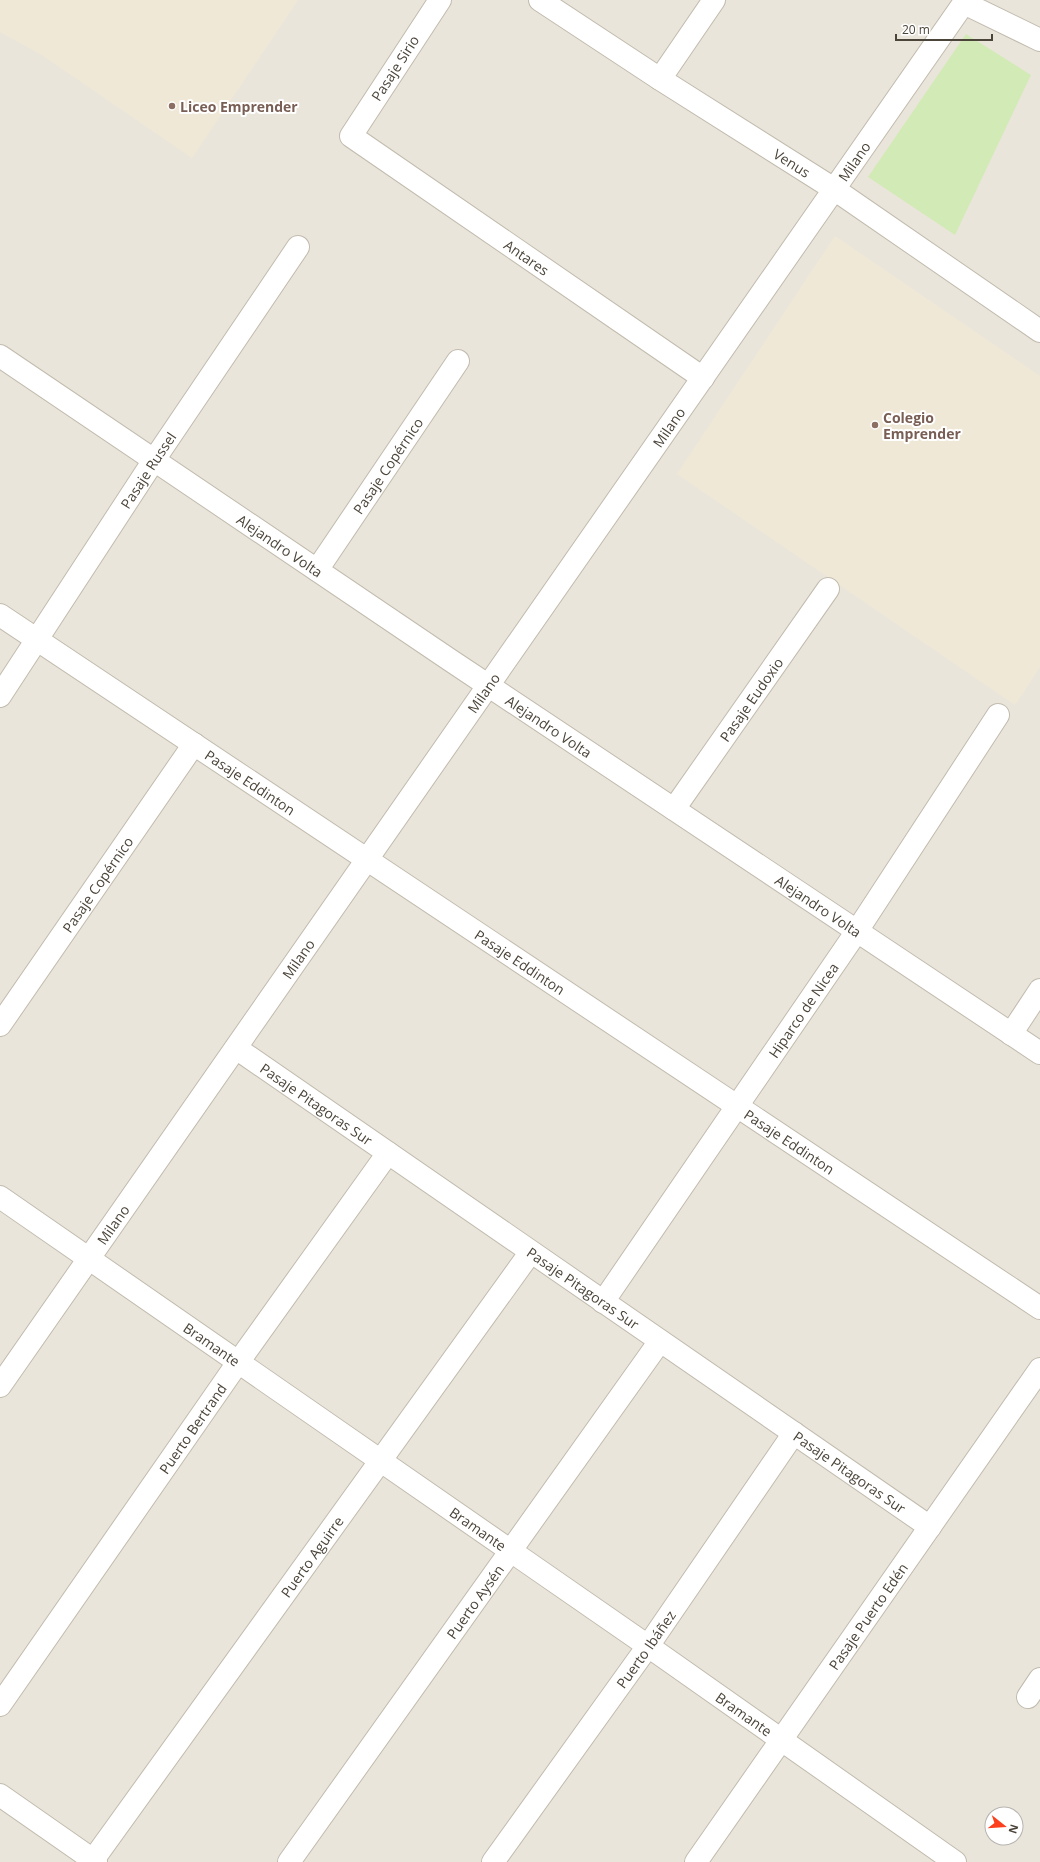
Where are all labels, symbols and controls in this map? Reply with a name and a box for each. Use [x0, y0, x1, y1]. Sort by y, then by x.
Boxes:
scale bar [896, 16, 992, 42]
text: 20 m [902, 21, 930, 38]
street label: Pasaje Sirio [367, 32, 423, 104]
place label: Liceo Emprender [180, 97, 298, 116]
marker: Liceo Emprender [167, 101, 177, 111]
street label: Milano [833, 137, 874, 185]
street label: Venus [770, 144, 814, 181]
street label: Antares [501, 235, 553, 279]
street label: Milano [648, 403, 689, 451]
place label: Colegio Emprender [883, 408, 961, 443]
street label: Pasaje Copérnico [348, 414, 427, 517]
marker: Colegio Emprender [870, 420, 880, 430]
street label: Pasaje Russel [116, 428, 180, 512]
street label: Alejandro Volta [233, 509, 327, 581]
street label: Pasaje Eudoxio [715, 653, 787, 745]
street label: Milano [463, 669, 504, 716]
street label: Alejandro Volta [502, 690, 596, 761]
street label: Pasaje Eddinton [202, 745, 299, 819]
street label: Pasaje Copérnico [57, 833, 137, 936]
street label: Alejandro Volta [772, 870, 865, 941]
street label: Pasaje Eddinton [471, 925, 569, 999]
street label: Milano [277, 935, 318, 982]
street label: Hiparco de Nicea [764, 959, 842, 1061]
street label: Pasaje Pitagoras Sur [257, 1058, 377, 1149]
street label: Pasaje Eddinton [741, 1104, 839, 1178]
street label: Milano [92, 1201, 133, 1248]
street label: Pasaje Pitagoras Sur [523, 1242, 643, 1333]
street label: Bramante [180, 1318, 244, 1370]
street label: Puerto Bertrand [154, 1379, 230, 1477]
street label: Pasaje Pitagoras Sur [790, 1426, 910, 1517]
street label: Bramante [446, 1502, 511, 1555]
street label: Puerto Aguirre [276, 1512, 347, 1601]
street label: Pasaje Puerto Edén [824, 1559, 912, 1673]
street label: Puerto Aysén [442, 1561, 508, 1642]
street label: Puerto Ibáñez [612, 1606, 680, 1692]
street label: Bramante [712, 1687, 776, 1740]
north arrow [984, 1806, 1024, 1846]
text: N [1006, 1823, 1023, 1836]

